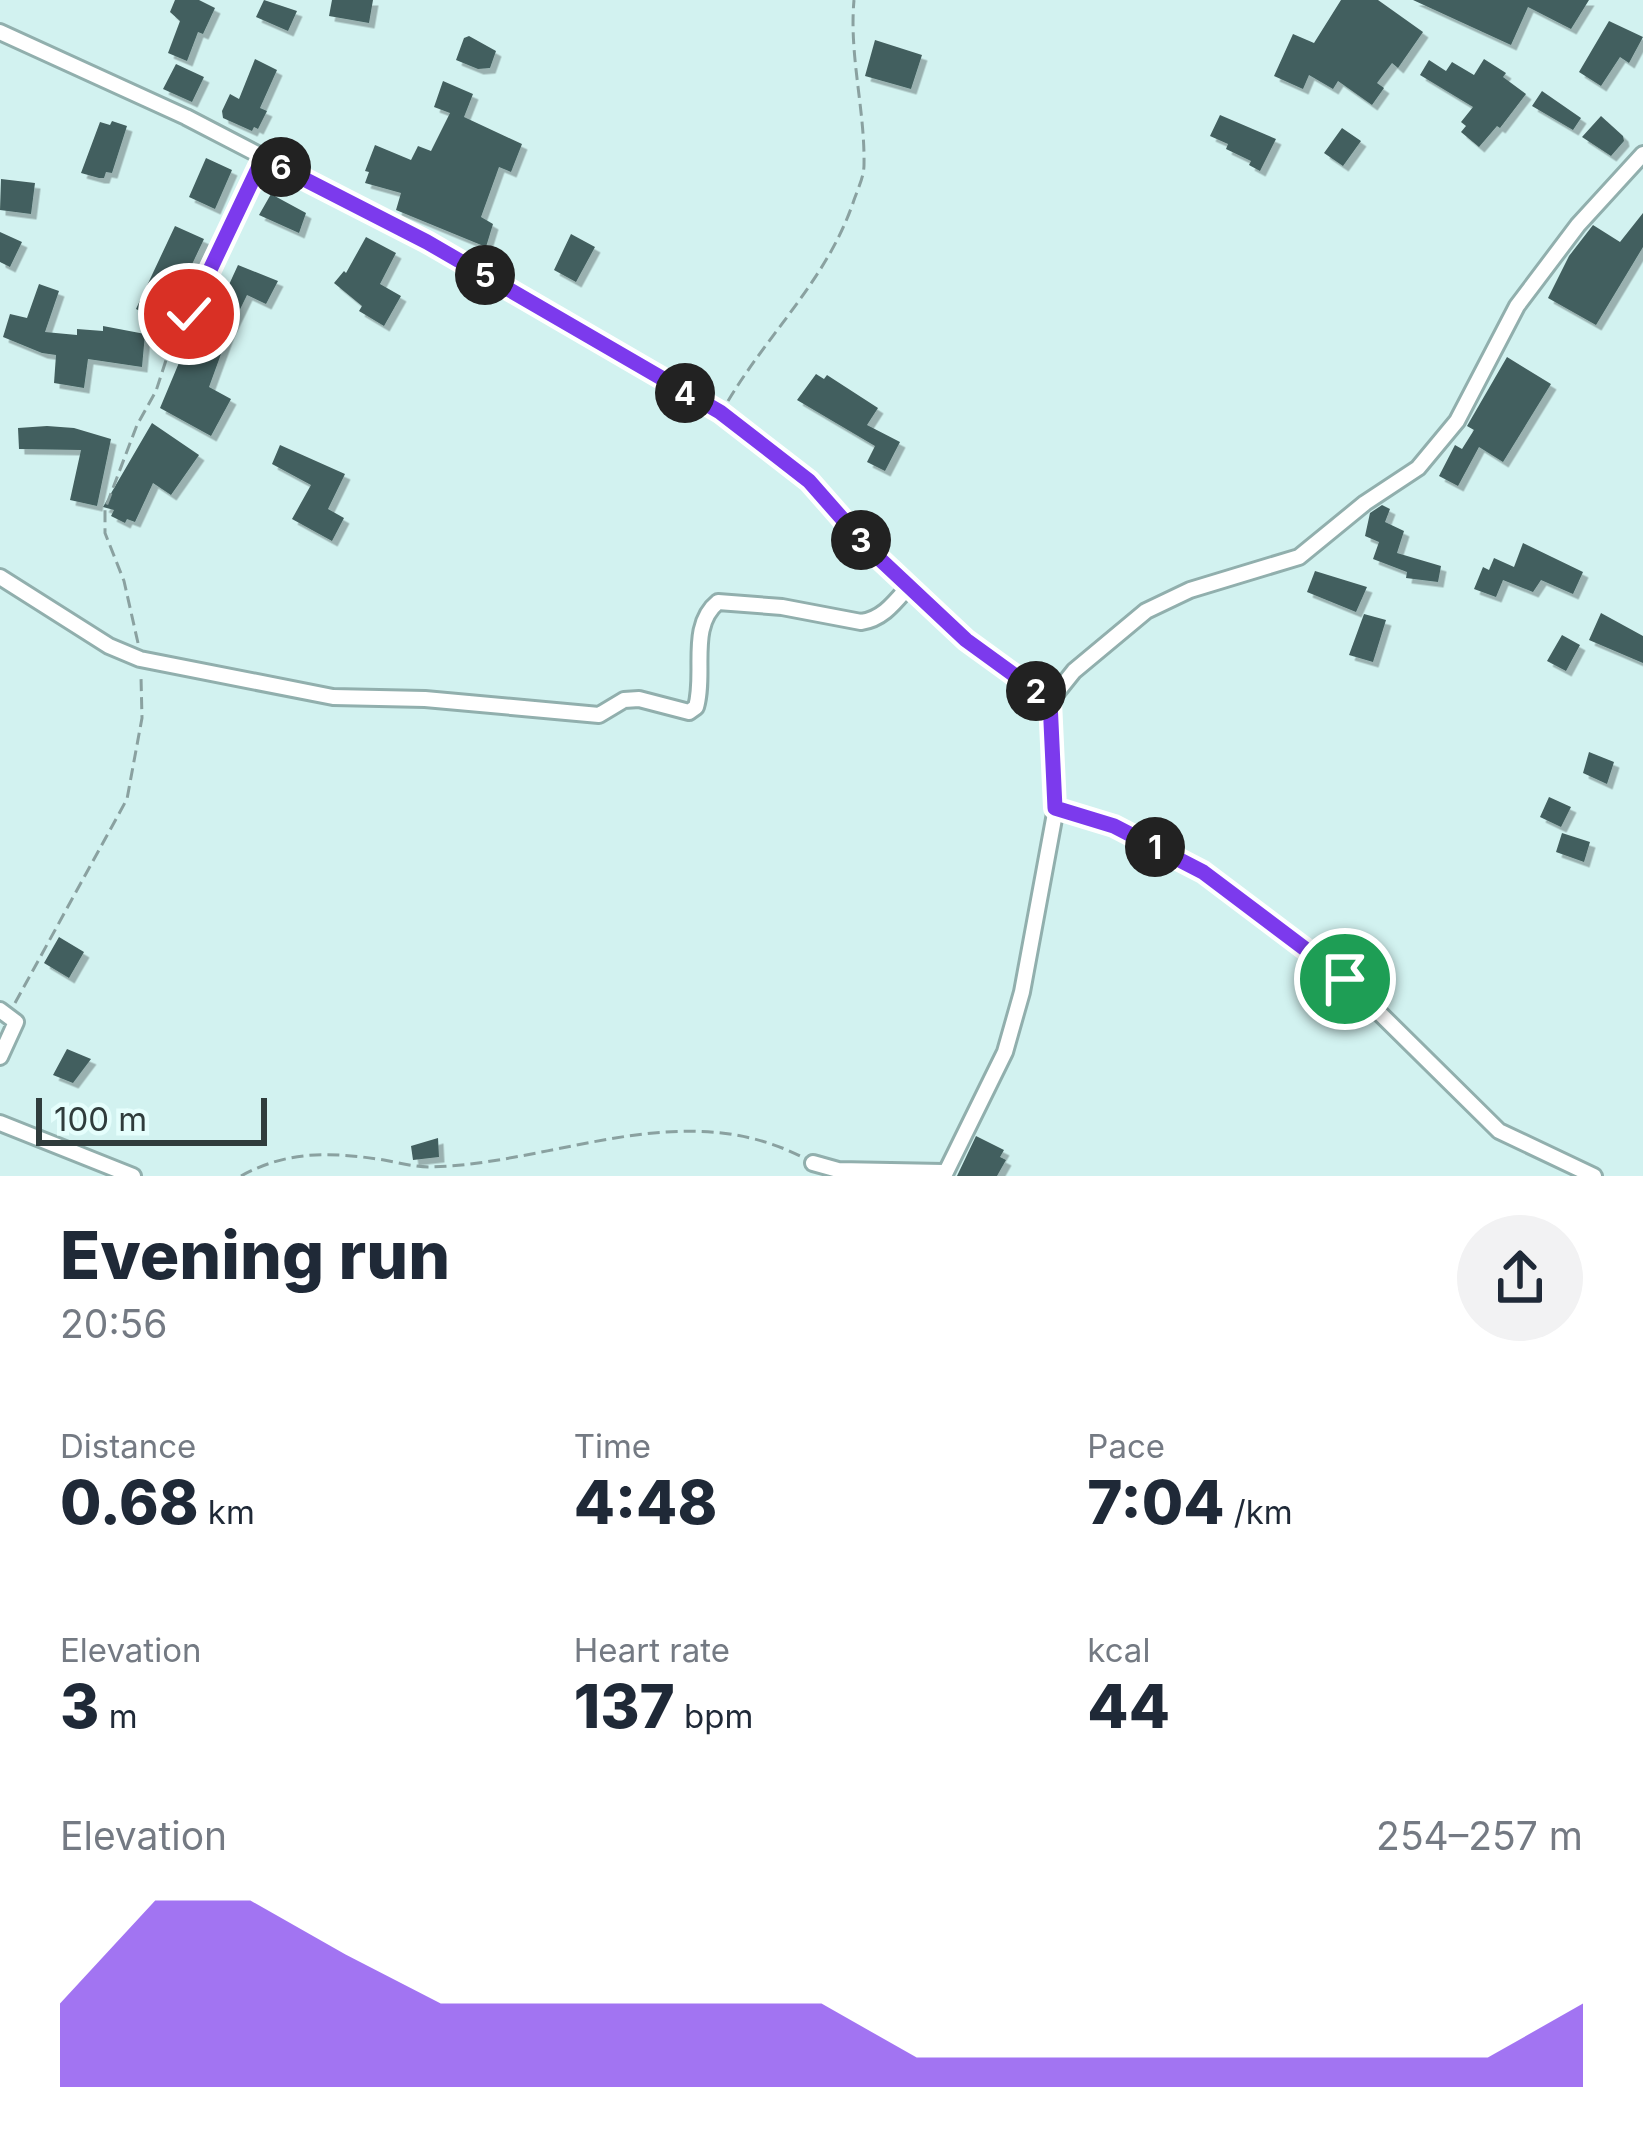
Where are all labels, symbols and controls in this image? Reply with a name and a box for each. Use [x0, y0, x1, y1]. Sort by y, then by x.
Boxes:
pin: 6 [251, 137, 311, 197]
text: 6 [270, 147, 292, 187]
pin: 5 [455, 245, 515, 305]
text: 5 [474, 255, 496, 295]
pin [138, 263, 240, 365]
icon: check [156, 281, 222, 347]
pin: 4 [655, 363, 715, 423]
text: 4 [674, 373, 696, 413]
pin: 3 [831, 510, 891, 570]
text: 3 [850, 520, 872, 560]
pin: 2 [1006, 661, 1066, 721]
text: 2 [1026, 671, 1046, 711]
pin: 1 [1125, 817, 1185, 877]
text: 1 [1148, 827, 1162, 867]
pin [1294, 928, 1396, 1030]
icon: arrive [1312, 946, 1378, 1012]
scale bar [36, 1092, 267, 1145]
text: 100 m [54, 1099, 147, 1139]
text: Evening run [60, 1215, 450, 1295]
button: share [1457, 1215, 1583, 1341]
text: 20:56 [60, 1300, 168, 1347]
text: Distance [60, 1426, 196, 1466]
text: Time [574, 1426, 651, 1466]
text: Pace [1087, 1426, 1165, 1466]
text: 0.68 [60, 1466, 199, 1538]
text: 4:48 [574, 1466, 717, 1538]
text: 7:04 [1087, 1466, 1225, 1538]
text: km [199, 1492, 255, 1532]
text: /km [1225, 1492, 1293, 1532]
text: Elevation [60, 1630, 201, 1670]
text: Heart rate [574, 1630, 730, 1670]
text: kcal [1087, 1630, 1150, 1670]
text: 3 [60, 1670, 99, 1742]
text: 137 [574, 1670, 675, 1742]
text: 44 [1087, 1670, 1170, 1742]
text: m [99, 1696, 138, 1736]
text: bpm [675, 1696, 753, 1736]
text: Elevation [60, 1812, 227, 1859]
text: 254–257 m [1376, 1812, 1583, 1859]

